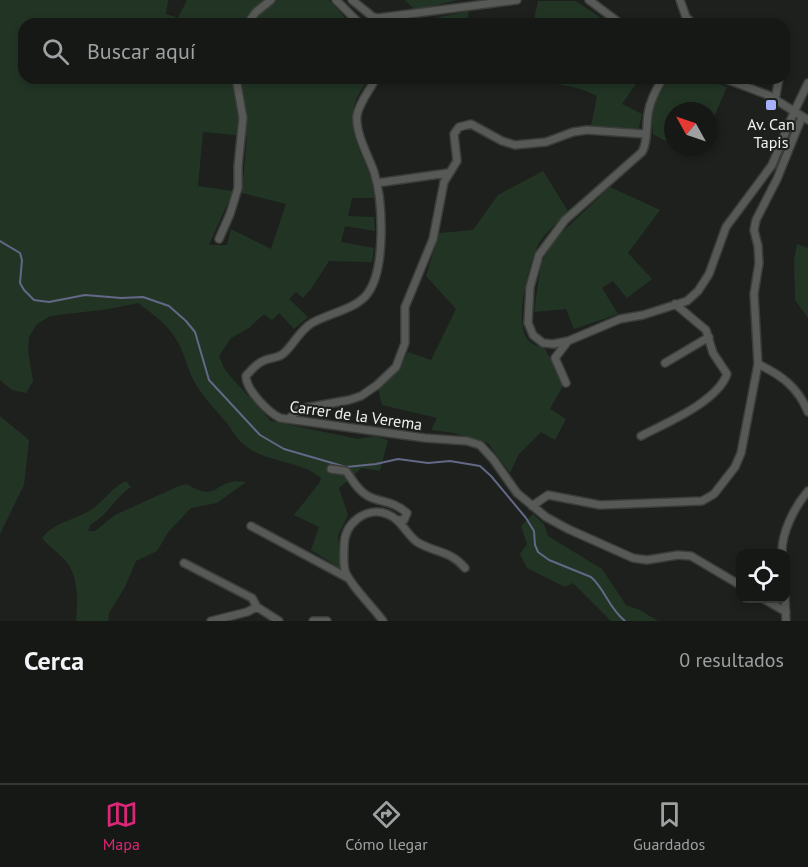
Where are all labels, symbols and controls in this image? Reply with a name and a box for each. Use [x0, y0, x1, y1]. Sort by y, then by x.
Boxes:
search box [18, 18, 790, 84]
icon: search [39, 35, 72, 68]
text: Buscar aquí [87, 37, 196, 65]
marker: Av. Can Tapis [764, 98, 778, 112]
north arrow [664, 102, 718, 156]
place label: Av. Can Tapis [747, 114, 795, 152]
street label: Carrer de la Verema [288, 396, 424, 434]
map controls [736, 549, 790, 603]
button: locate [736, 549, 790, 603]
text: Cerca [24, 644, 84, 677]
text: 0 resultados [679, 647, 784, 673]
tab: Mapa [103, 798, 140, 854]
tab: Cómo llegar [345, 798, 428, 854]
tab: Guardados [633, 798, 705, 854]

